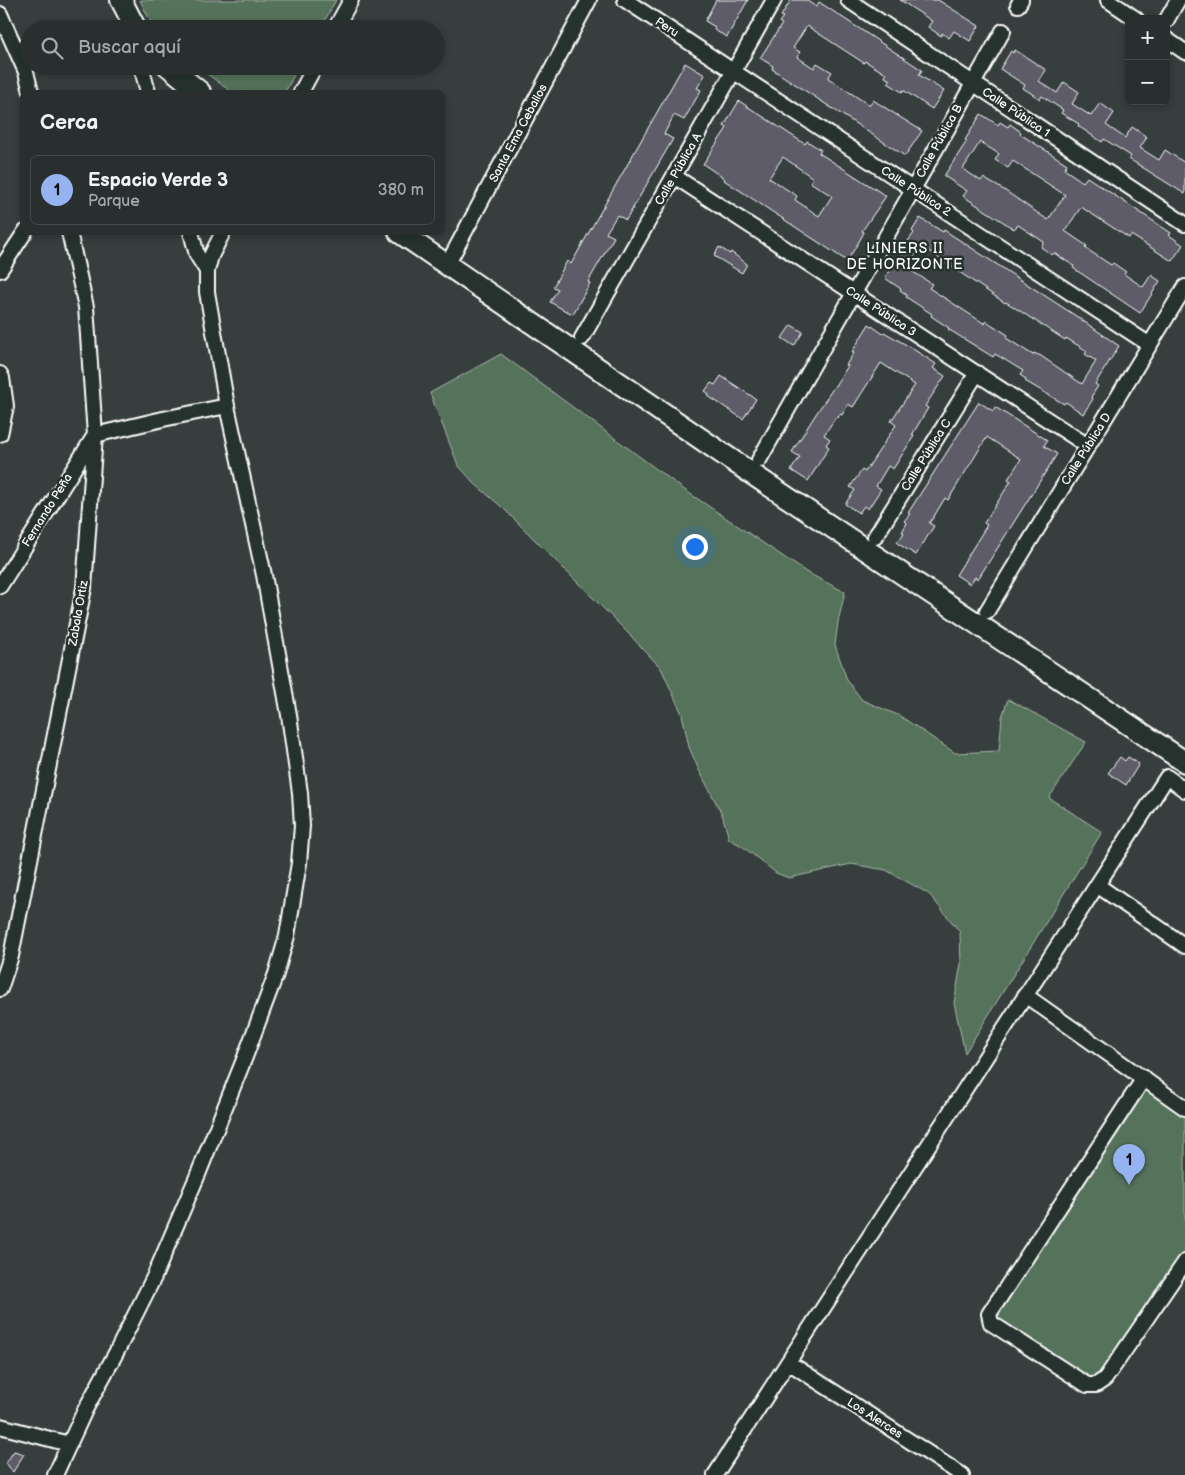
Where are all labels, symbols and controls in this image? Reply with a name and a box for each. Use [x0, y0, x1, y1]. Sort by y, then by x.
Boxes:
street label: Peru [652, 14, 681, 41]
map controls [1125, 15, 1170, 105]
button: + [1125, 15, 1170, 60]
search box [20, 20, 445, 75]
icon: search [38, 34, 66, 62]
text: Buscar aquí [78, 36, 181, 59]
button: − [1125, 60, 1170, 105]
street label: Santa Ema Ceballos [486, 81, 551, 185]
street label: Calle Pública 1 [979, 84, 1052, 141]
street label: Calle Pública B [913, 102, 966, 181]
text: Cerca [40, 110, 98, 135]
street label: Calle Pública A [652, 130, 706, 208]
street label: Calle Pública 2 [878, 163, 954, 220]
text: Espacio Verde 3 [88, 169, 228, 192]
text: 1 [54, 181, 60, 200]
text: 380 m [378, 181, 424, 200]
text: Parque [88, 192, 140, 211]
district label: LINIERS II DE HORIZONTE [846, 240, 964, 273]
street label: Calle Pública 3 [843, 283, 919, 340]
street label: Calle Pública D [1058, 410, 1115, 488]
street label: Calle Pública C [898, 416, 955, 494]
street label: Fernando Peña [19, 471, 76, 550]
your location [682, 534, 708, 560]
street label: Zabala Ortiz [65, 579, 92, 648]
pin: 1 [1113, 1144, 1145, 1185]
street label: Los Alerces [844, 1395, 905, 1442]

